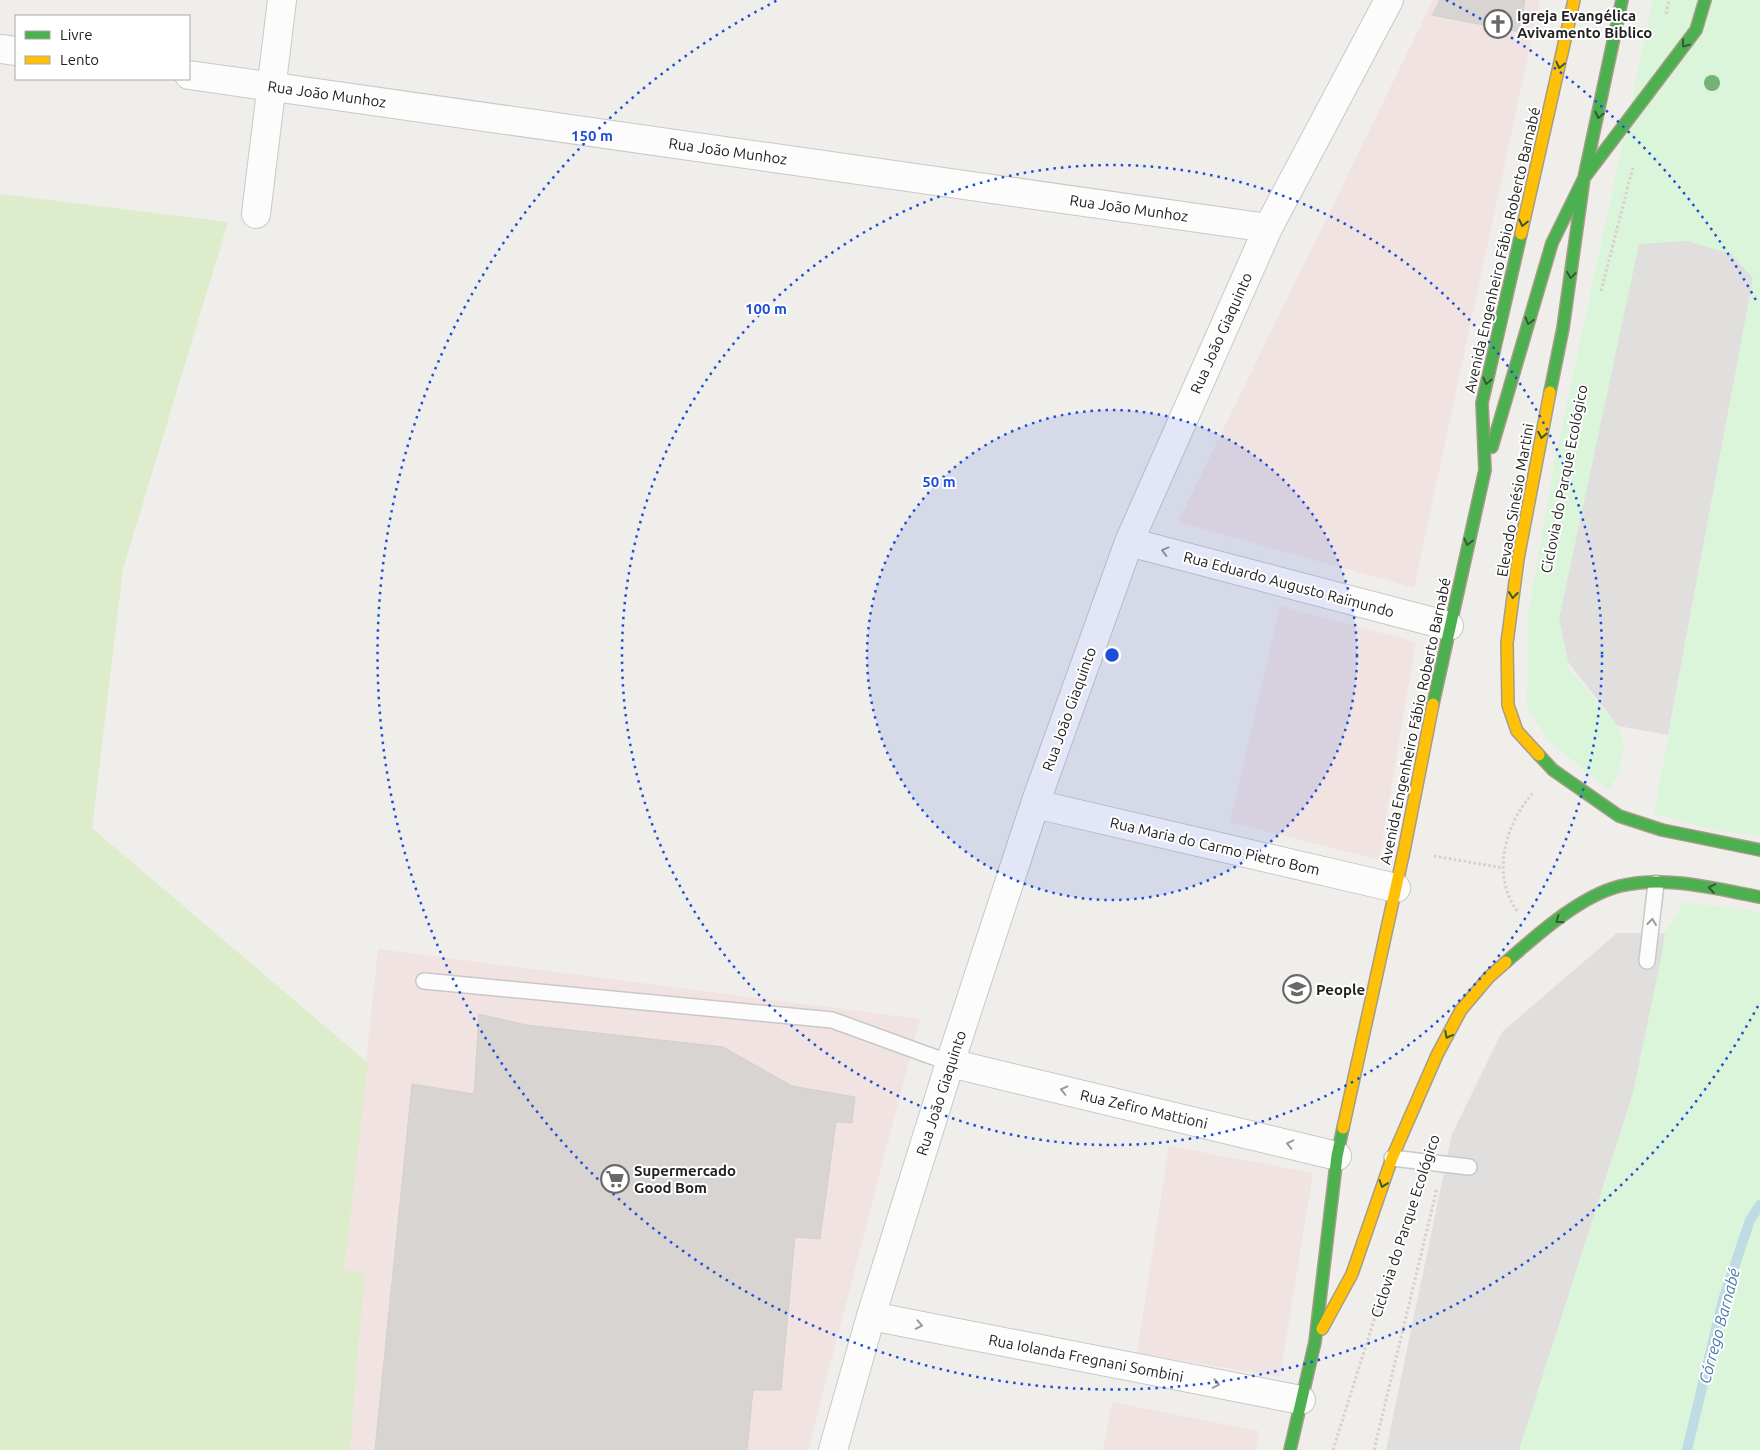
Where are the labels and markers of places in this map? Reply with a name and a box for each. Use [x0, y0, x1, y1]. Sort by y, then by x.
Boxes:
place label: Igreja Evangélica Avivamento Biblico [1517, 7, 1652, 41]
church icon: Igreja Evangélica Avivamento Biblico [1483, 9, 1513, 39]
centre of rings [1103, 646, 1121, 664]
school or university icon: People [1282, 974, 1312, 1004]
place label: People [1316, 981, 1365, 998]
place label: Supermercado Good Bom [634, 1162, 736, 1196]
supermarket icon: Supermercado Good Bom [600, 1164, 630, 1194]

